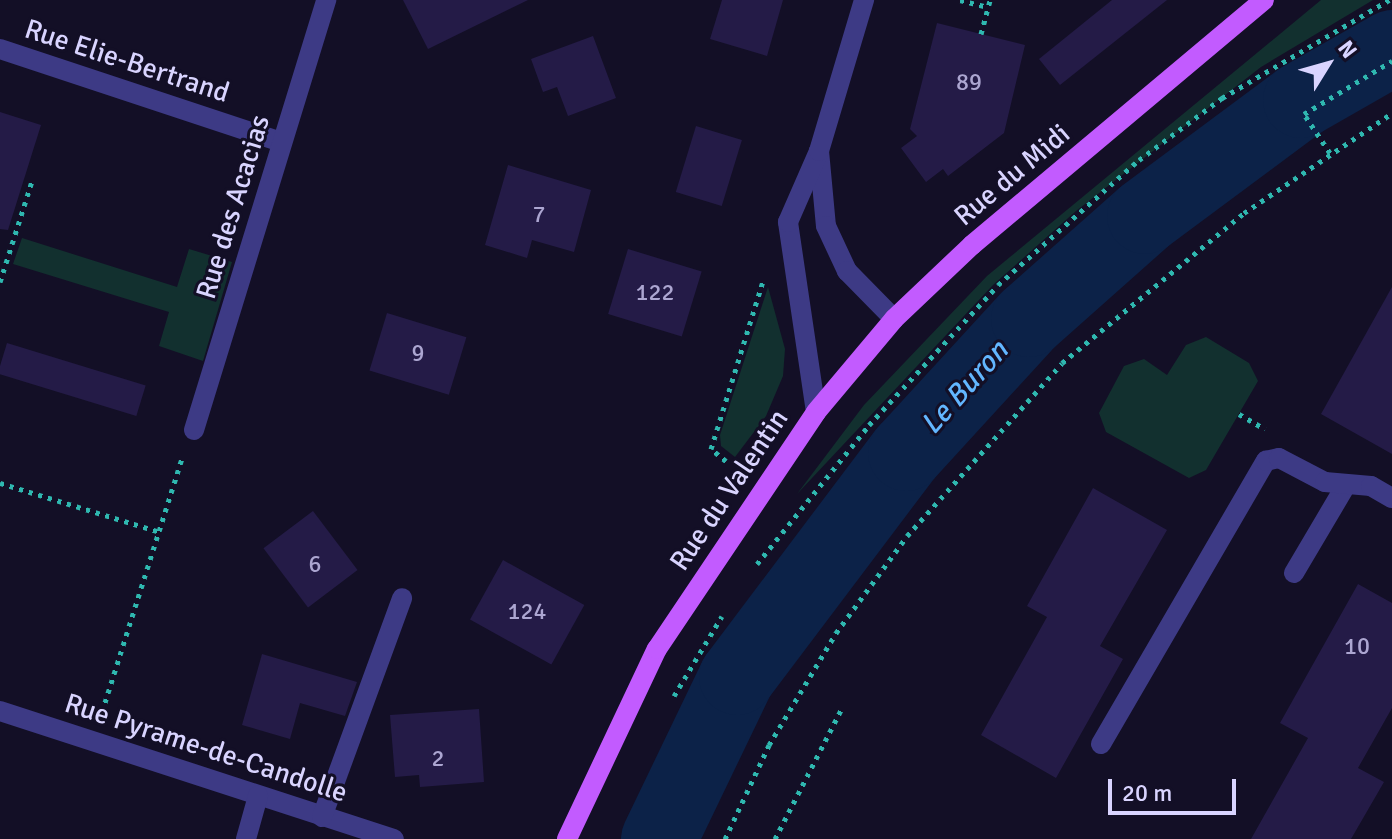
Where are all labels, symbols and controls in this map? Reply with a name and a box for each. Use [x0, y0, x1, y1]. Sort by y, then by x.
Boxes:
street label: Rue Elie-Bertrand [21, 12, 233, 110]
north arrow [1288, 24, 1368, 104]
text: N [1332, 35, 1363, 63]
house number: 89 [956, 69, 982, 97]
street label: Rue des Acacias [189, 111, 277, 303]
street label: Rue du Midi [947, 117, 1077, 233]
house number: 7 [533, 201, 545, 229]
house number: 122 [636, 279, 674, 307]
water label: Le Buron [914, 334, 1016, 442]
house number: 9 [412, 340, 424, 368]
street label: Rue du Valentin [663, 403, 795, 577]
house number: 6 [309, 551, 321, 579]
house number: 124 [508, 598, 546, 626]
house number: 10 [1344, 633, 1370, 661]
street label: Rue Pyrame-de-Candolle [60, 686, 352, 810]
house number: 2 [432, 745, 444, 773]
scale bar [1112, 763, 1240, 813]
text: 20 m [1122, 778, 1172, 808]

